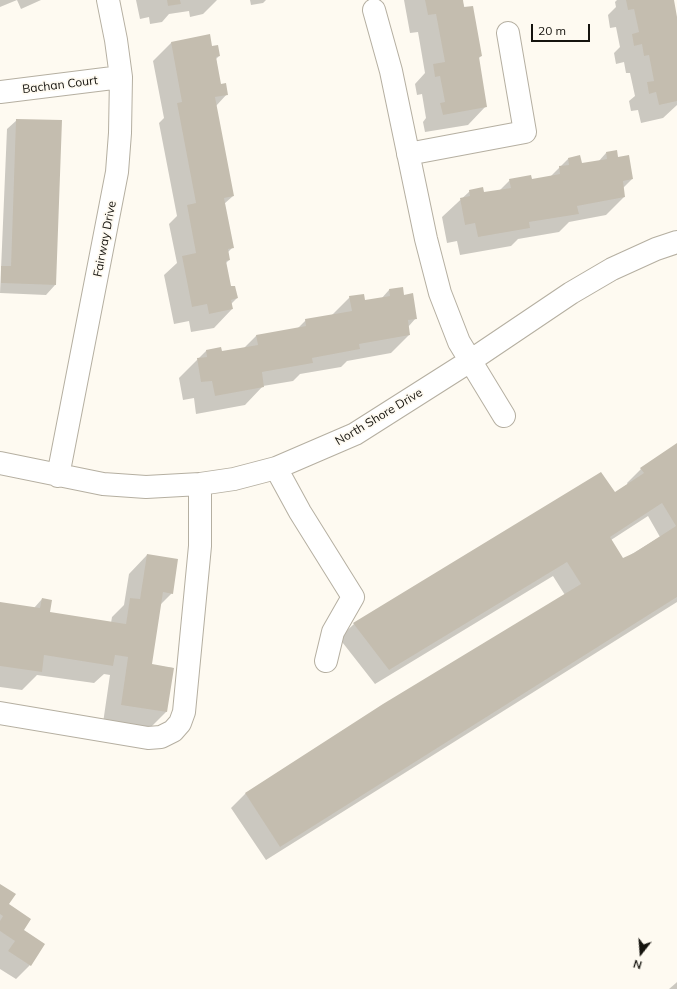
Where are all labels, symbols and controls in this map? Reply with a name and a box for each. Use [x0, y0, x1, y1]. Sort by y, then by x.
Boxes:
scale bar [533, 16, 592, 42]
text: 20 m [538, 23, 566, 38]
street label: Bachan Court [21, 73, 99, 97]
street label: Fairway Drive [91, 200, 119, 278]
street label: North Shore Drive [333, 385, 425, 449]
north arrow [621, 933, 661, 973]
text: N [631, 957, 644, 972]

